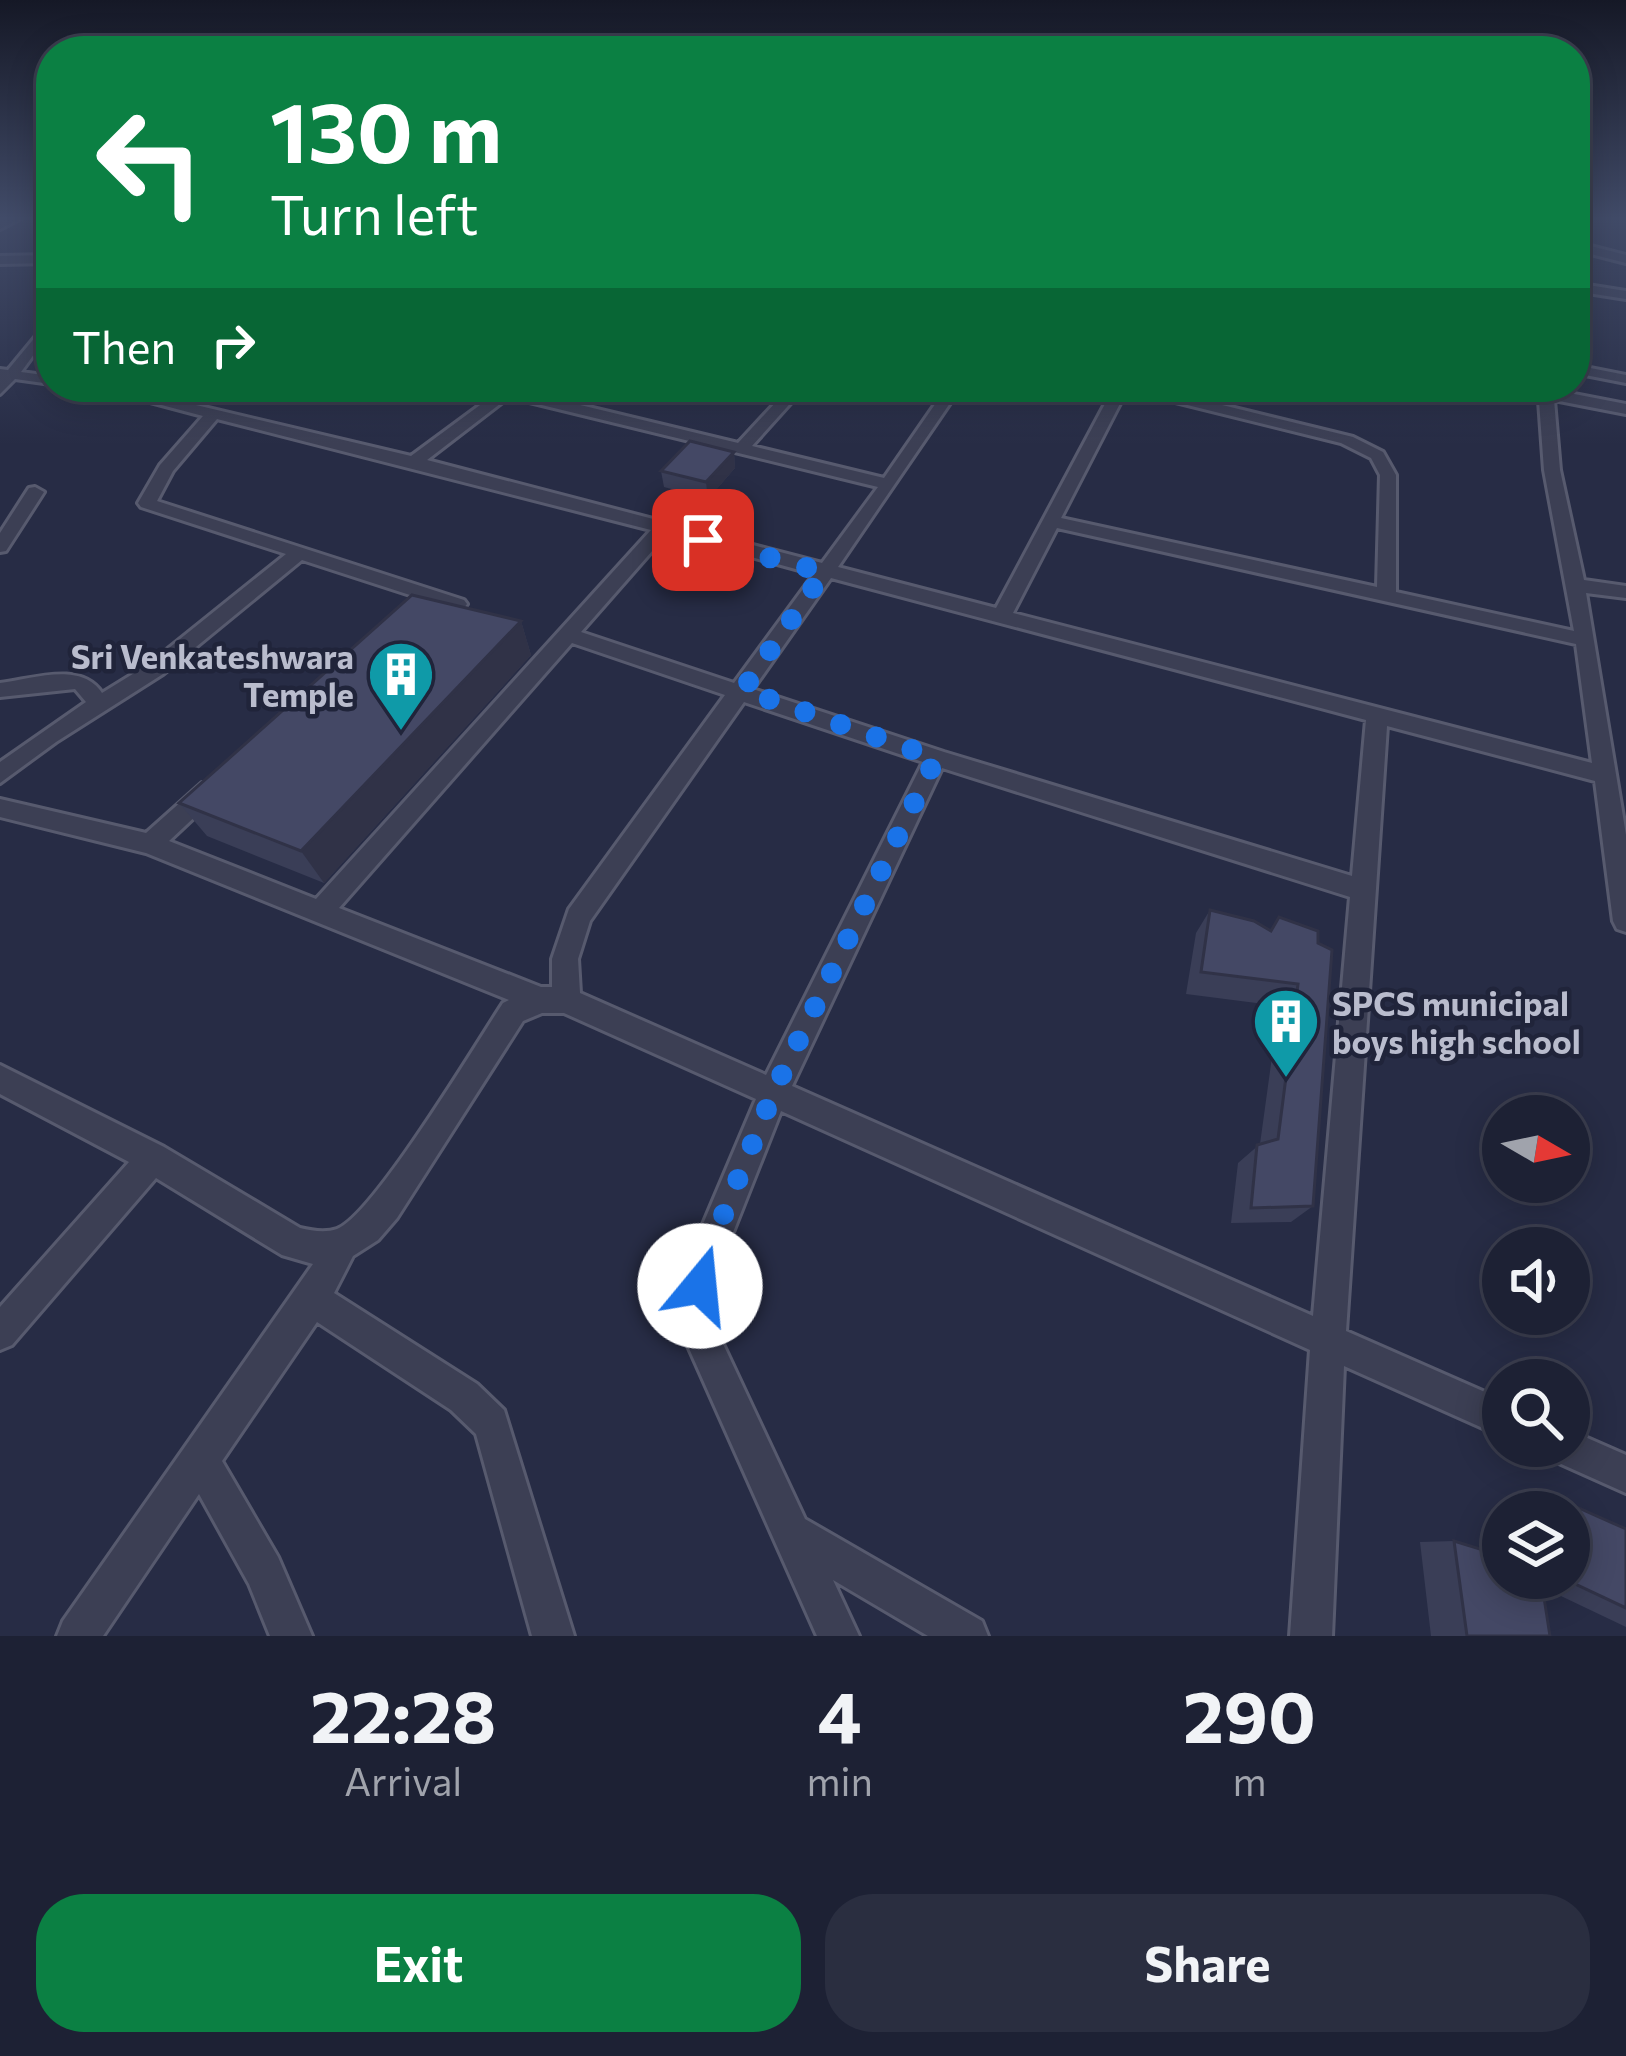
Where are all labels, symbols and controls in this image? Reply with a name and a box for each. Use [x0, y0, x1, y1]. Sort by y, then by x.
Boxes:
text: 130 m [270, 78, 502, 180]
icon: left [72, 84, 228, 240]
text: Turn left [270, 180, 478, 246]
icon: right [200, 312, 266, 378]
text: Then [72, 318, 176, 373]
pin [652, 489, 754, 591]
icon: arrive [670, 507, 736, 573]
place label: Sri Venkateshwara Temple [71, 635, 354, 714]
building icon: Sri Venkateshwara Temple [366, 639, 436, 733]
place label: SPCS municipal boys high school [1332, 982, 1581, 1061]
building icon: SPCS municipal boys high school [1251, 986, 1321, 1080]
north arrow [1482, 1095, 1590, 1203]
map controls [1482, 1095, 1590, 1599]
position arrow [637, 1223, 763, 1349]
button: sound [1482, 1227, 1590, 1335]
button: search [1482, 1359, 1590, 1467]
button: layers [1482, 1491, 1590, 1599]
text: 22:28 [310, 1670, 496, 1758]
text: 4 [818, 1670, 862, 1758]
text: 290 [1183, 1670, 1316, 1758]
text: Arrival [344, 1756, 462, 1804]
text: min [806, 1756, 873, 1804]
text: m [1232, 1756, 1266, 1804]
button: Exit [36, 1894, 801, 2032]
button: Share [825, 1894, 1590, 2032]

